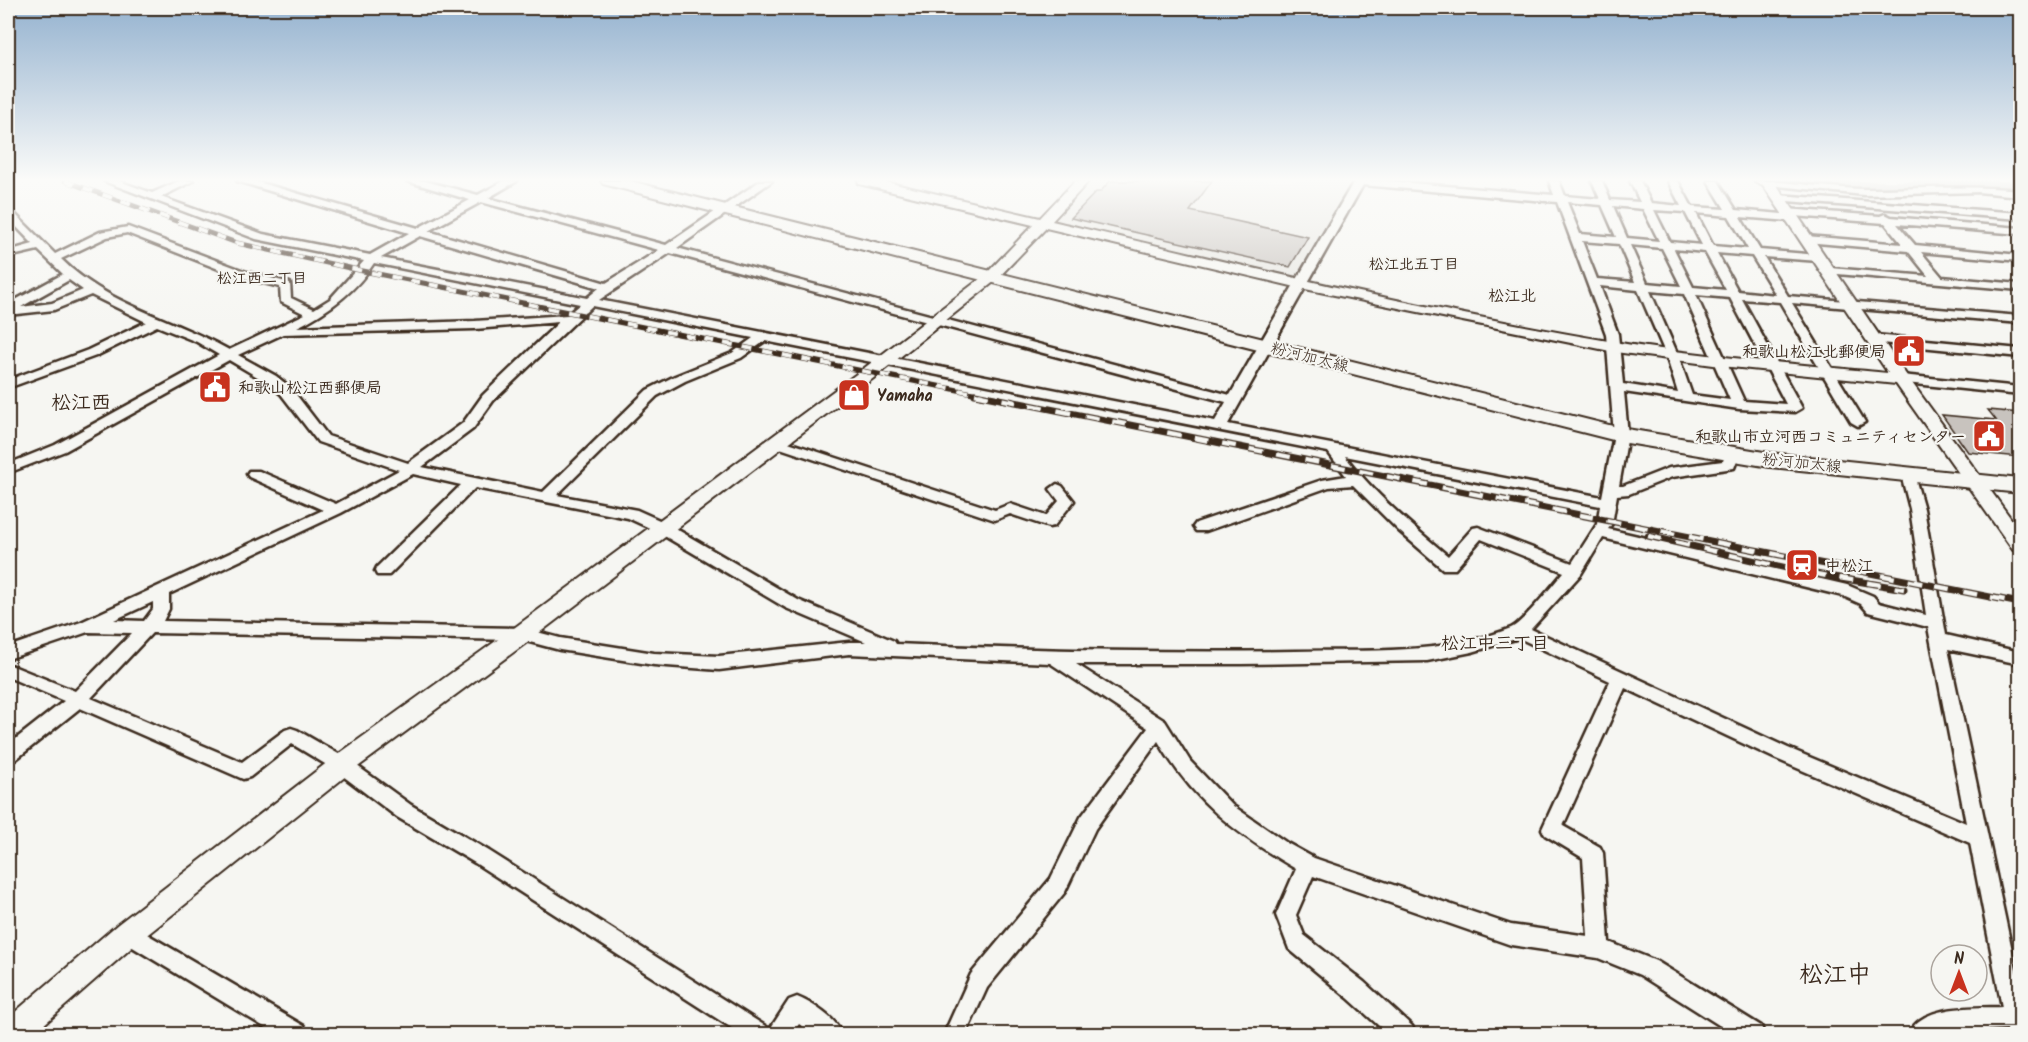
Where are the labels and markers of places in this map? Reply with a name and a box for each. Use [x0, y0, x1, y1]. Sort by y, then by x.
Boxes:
public building icon: 和歌山松江北郵便局 [1891, 333, 1927, 369]
place label: 和歌山松江北郵便局 [1742, 340, 1886, 365]
public building icon: 和歌山松江西郵便局 [197, 369, 233, 405]
place label: 和歌山松江西郵便局 [238, 376, 382, 401]
shop icon: Yamaha [836, 377, 872, 413]
place label: Yamaha [877, 384, 933, 409]
public building icon: 和歌山市立河西コミュニティセンター [1971, 418, 2007, 454]
place label: 和歌山市立河西コミュニティセンター [1695, 425, 1966, 450]
station icon: 中松江 [1784, 547, 1820, 583]
place label: 中松江 [1825, 554, 1873, 579]

